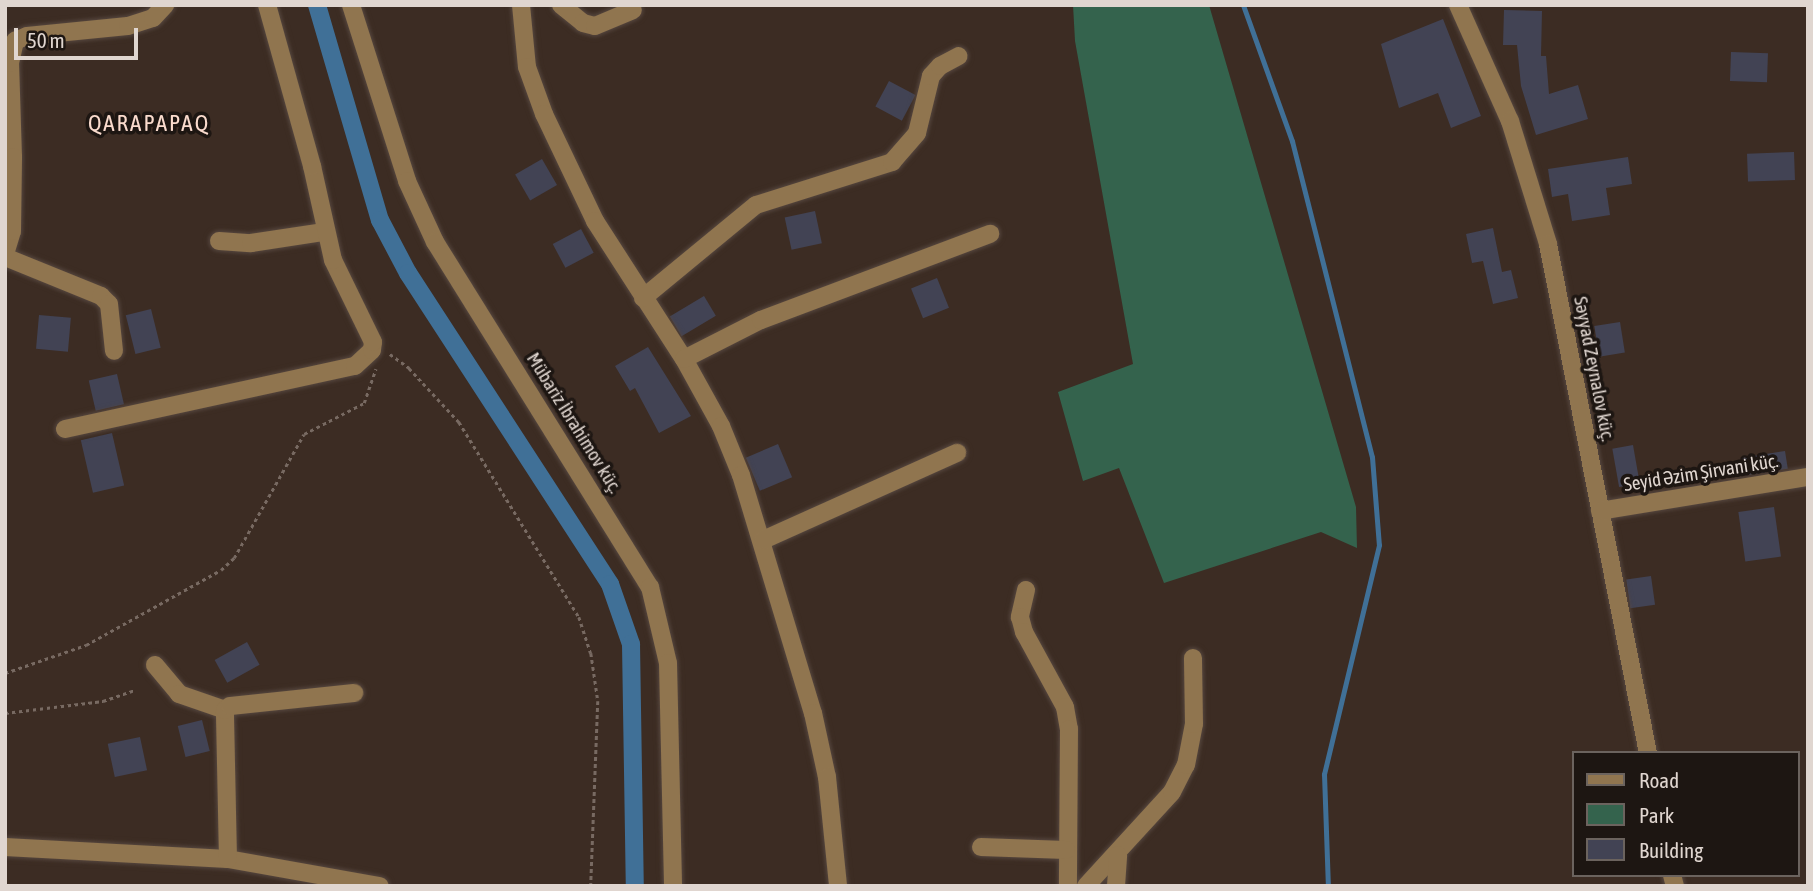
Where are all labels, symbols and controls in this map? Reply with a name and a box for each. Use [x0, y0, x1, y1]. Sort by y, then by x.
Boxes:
scale bar [18, 14, 142, 58]
text: 50 m [27, 28, 65, 52]
district label: QARAPAPAQ [89, 109, 209, 137]
street label: Səyyad Zeynalov küç. [1569, 295, 1619, 443]
street label: Mübariz İbrahimov küç. [522, 348, 626, 498]
street label: Seyid Əzim Şirvani küç. [1622, 450, 1780, 496]
legend [1572, 751, 1799, 877]
text: Road [1639, 768, 1679, 792]
text: Park [1639, 803, 1674, 827]
text: Building [1639, 838, 1703, 862]

